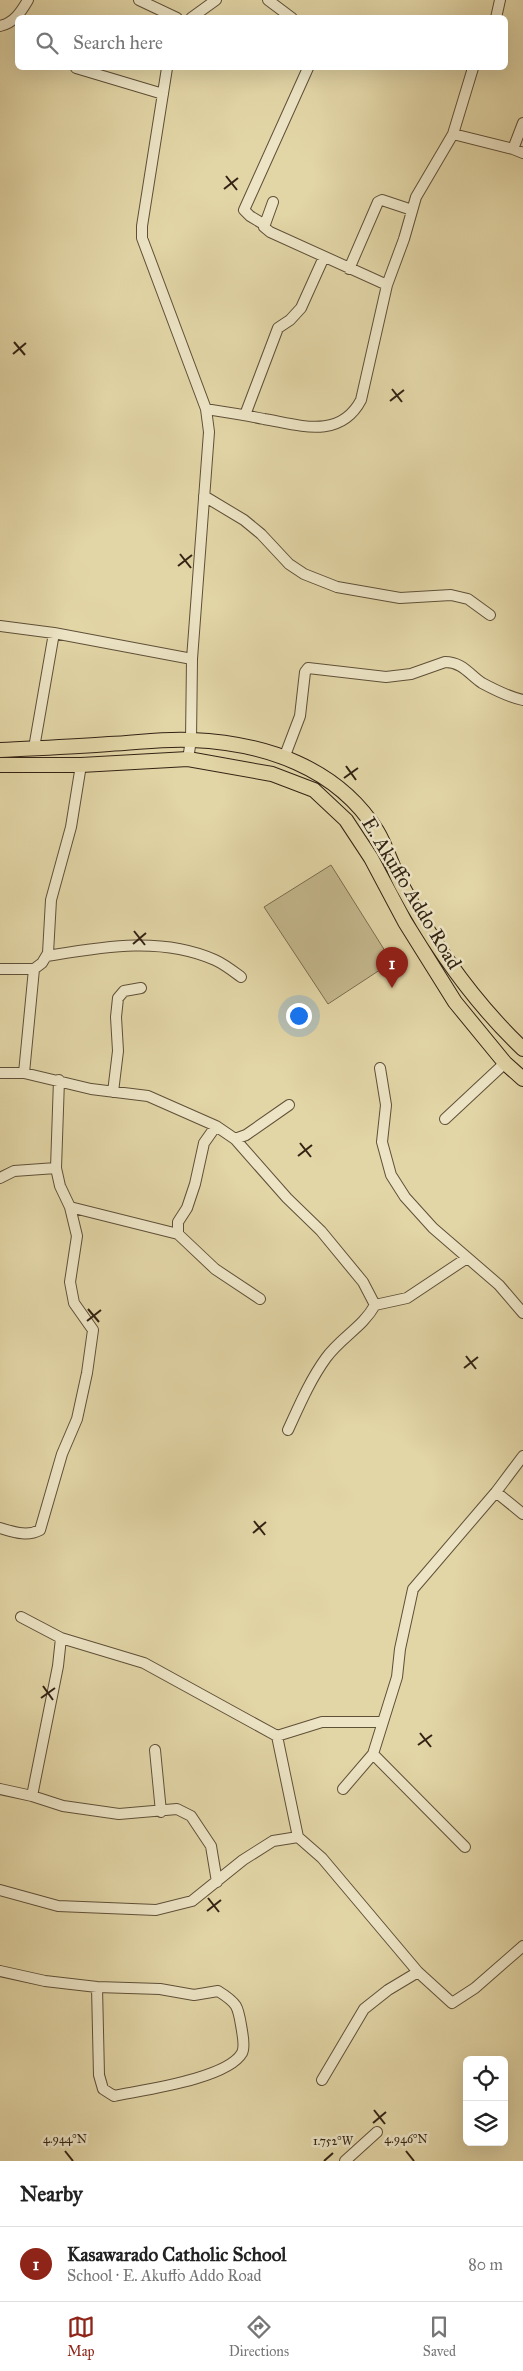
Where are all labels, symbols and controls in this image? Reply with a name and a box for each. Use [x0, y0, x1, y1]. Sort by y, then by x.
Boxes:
search box [15, 15, 508, 70]
icon: search [33, 29, 61, 57]
text: Search here [73, 31, 163, 54]
street label: E. Akuffo Addo Road [357, 813, 467, 973]
pin: 1 [376, 947, 408, 988]
your location [286, 1003, 312, 1029]
map controls [463, 2056, 508, 2146]
button: locate [463, 2056, 508, 2101]
button: layers [463, 2101, 508, 2146]
text: 4.944°N [43, 2132, 87, 2146]
text: 4.946°N [384, 2132, 428, 2146]
text: 1.752°W [313, 2134, 354, 2148]
text: Nearby [20, 2181, 83, 2207]
text: Kasawarado Catholic School [67, 2243, 286, 2266]
text: 1 [33, 2255, 39, 2274]
text: 80 m [468, 2255, 503, 2274]
text: School · E. Akuffo Addo Road [67, 2266, 261, 2285]
tab: Map [67, 2313, 95, 2360]
tab: Directions [229, 2313, 289, 2360]
tab: Saved [423, 2313, 456, 2360]

